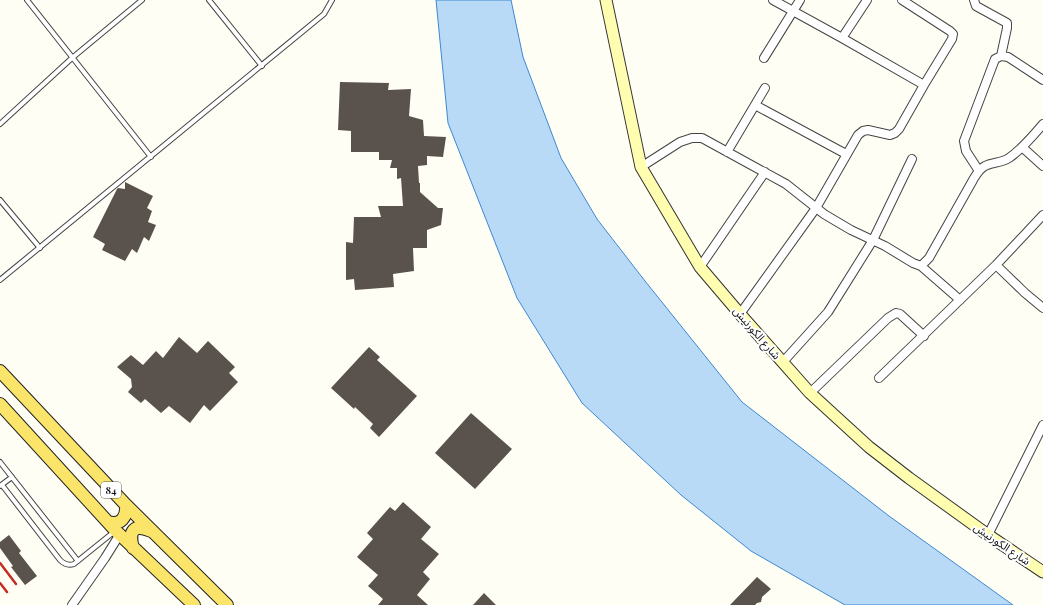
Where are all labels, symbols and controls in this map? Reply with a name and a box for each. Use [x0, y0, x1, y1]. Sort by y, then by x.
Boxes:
street label: شارع الكورنيش [730, 303, 785, 363]
road number: 84 [101, 482, 121, 498]
street label: شارع الكورنيش [971, 519, 1034, 569]

